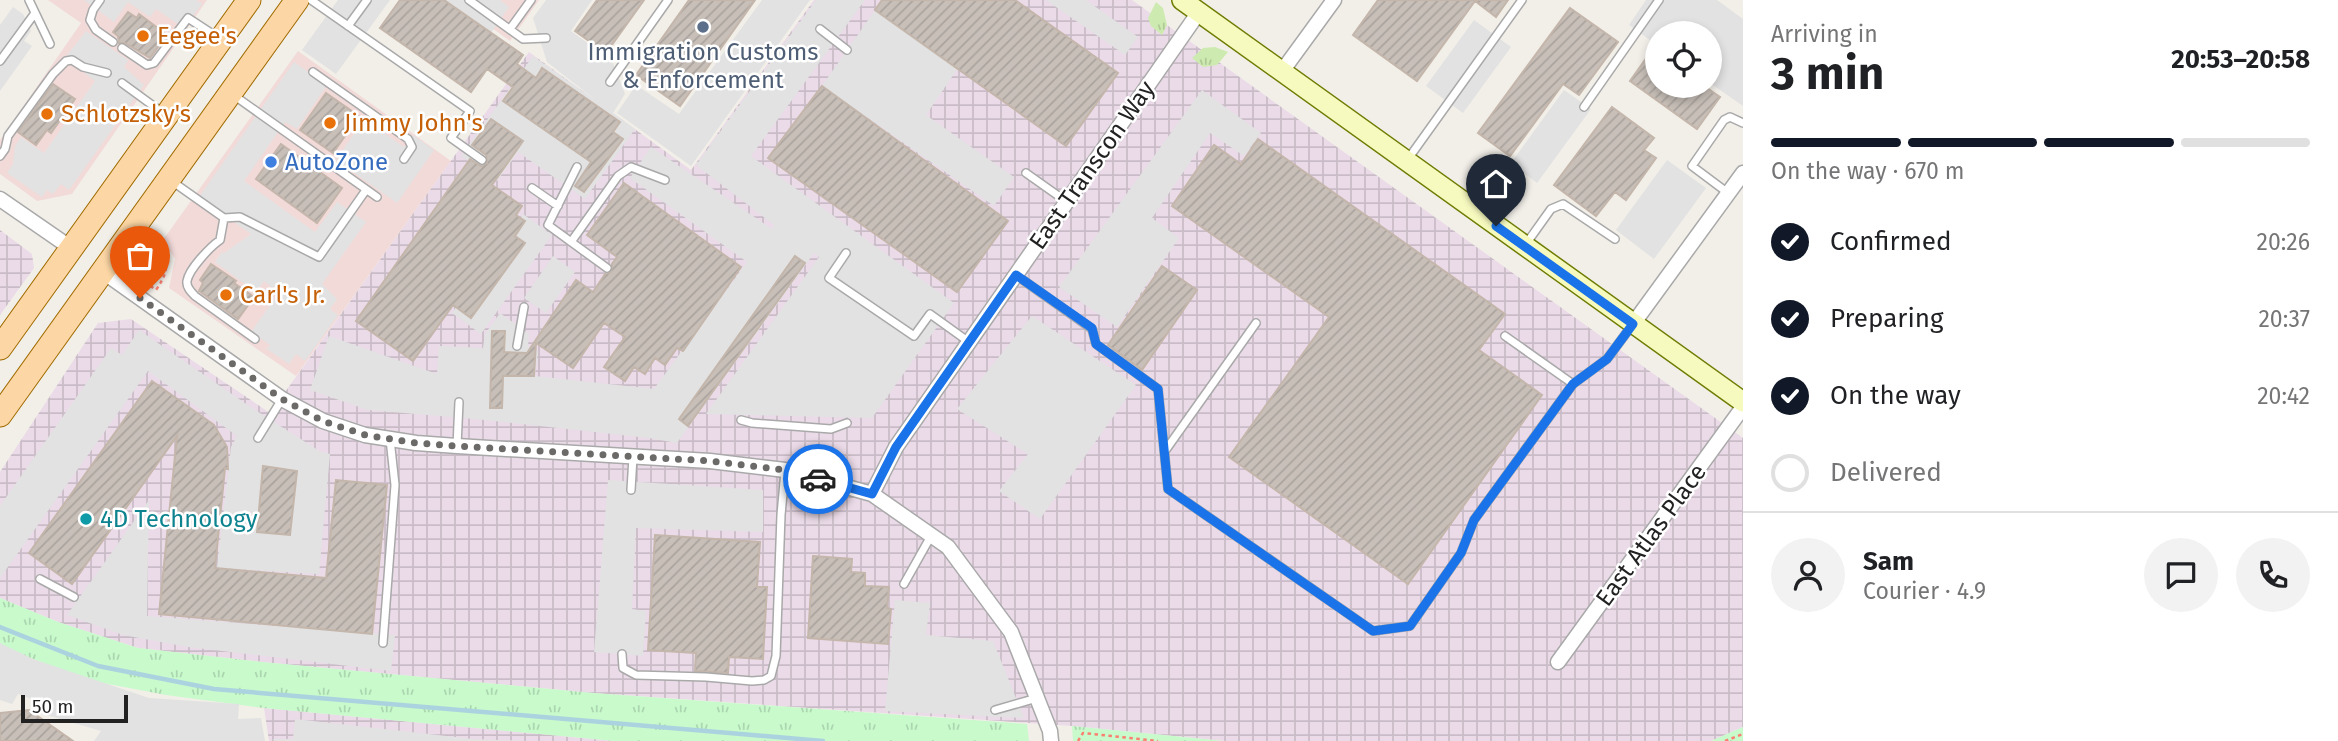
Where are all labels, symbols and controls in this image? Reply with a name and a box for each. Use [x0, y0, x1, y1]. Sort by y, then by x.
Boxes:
marker: Immigration Customs & Enforcement [695, 19, 711, 35]
text: Arriving in [1771, 20, 1878, 48]
map controls [1645, 21, 1722, 98]
button: locate [1645, 21, 1722, 98]
place label: Eegee's [157, 22, 237, 50]
marker: Eegee's [135, 28, 151, 44]
place label: Immigration Customs & Enforcement [587, 38, 819, 94]
text: 20:53–20:58 [2171, 44, 2310, 75]
text: 3 min [1771, 46, 1884, 101]
street label: East Transcon Way [1023, 75, 1161, 255]
place label: Schlotzsky's [61, 100, 191, 128]
marker: Schlotzsky's [39, 106, 55, 122]
place label: Jimmy John's [344, 109, 483, 137]
marker: Jimmy John's [322, 115, 338, 131]
place label: AutoZone [285, 148, 388, 176]
marker: AutoZone [263, 154, 279, 170]
pin [1466, 154, 1526, 226]
text: On the way · 670 m [1771, 157, 1965, 185]
icon: home [1477, 165, 1515, 203]
icon: check [1771, 223, 1809, 261]
pin [110, 226, 170, 298]
text: Confirmed [1830, 226, 1951, 257]
text: 20:26 [2257, 228, 2310, 256]
icon: bag [121, 237, 159, 275]
place label: Carl's Jr. [240, 281, 325, 309]
marker: Carl's Jr. [218, 287, 234, 303]
icon: check [1771, 300, 1809, 338]
text: Preparing [1830, 303, 1943, 334]
text: 20:37 [2258, 305, 2310, 333]
icon: check [1771, 377, 1809, 415]
text: On the way [1830, 380, 1961, 411]
text: 20:42 [2257, 382, 2310, 410]
courier [783, 444, 853, 514]
text: Delivered [1830, 457, 1942, 488]
street label: East Atlas Place [1590, 458, 1712, 612]
icon: car [799, 460, 837, 498]
place label: 4D Technology [100, 505, 258, 533]
marker: 4D Technology [78, 511, 94, 527]
button: person [1771, 538, 1845, 612]
button: chat [2144, 538, 2218, 612]
button: phone [2236, 538, 2310, 612]
text: Sam [1863, 546, 1914, 577]
text: Courier · 4.9 [1863, 577, 1986, 605]
scale bar [21, 692, 128, 724]
text: 50 m [32, 695, 73, 718]

